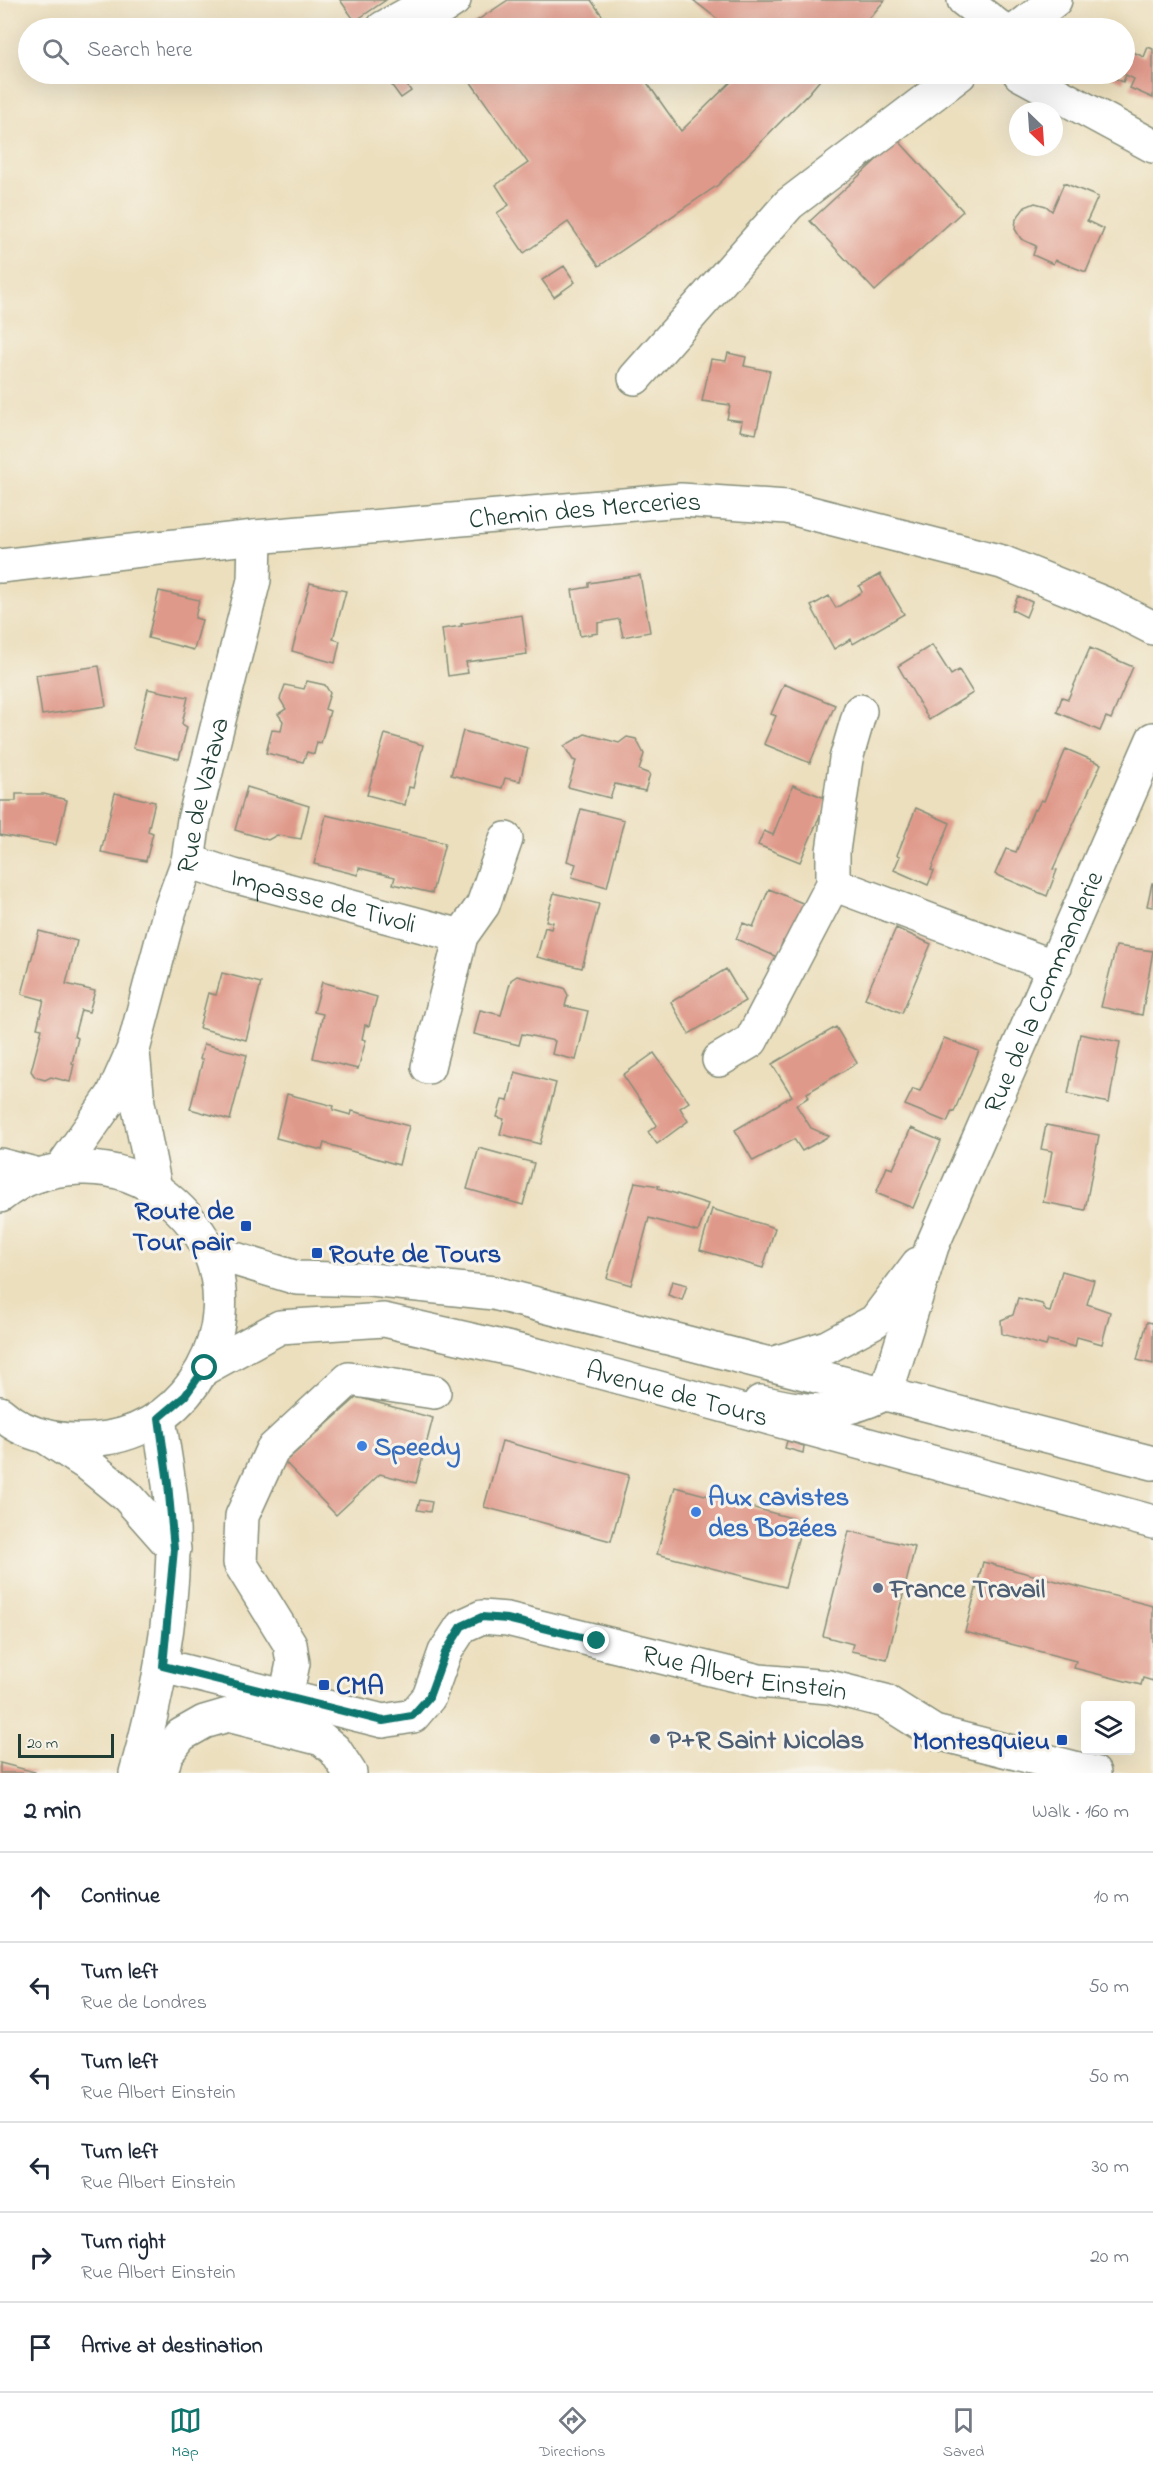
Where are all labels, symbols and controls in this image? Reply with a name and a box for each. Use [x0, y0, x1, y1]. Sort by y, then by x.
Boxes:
search box [18, 18, 1135, 84]
icon: search [39, 35, 72, 68]
text: Search here [87, 35, 192, 67]
north arrow [1009, 102, 1063, 156]
street label: Chemin des Merceries [467, 483, 703, 540]
street label: Rue de Vatava [168, 714, 241, 880]
street label: Impasse de Tivoli [226, 859, 420, 945]
street label: Rue de la Commanderie [975, 865, 1115, 1120]
place label: Route de Tour pair [133, 1193, 235, 1263]
marker: Route de Tour pair [239, 1219, 253, 1233]
place label: Route de Tours [329, 1236, 501, 1275]
marker: Route de Tours [310, 1246, 324, 1260]
street label: Avenue de Tours [581, 1352, 772, 1439]
route start [191, 1354, 217, 1380]
place label: Speedy [374, 1429, 460, 1468]
marker: Speedy [355, 1439, 369, 1453]
place label: Aux cavistes des Bozées [708, 1479, 849, 1549]
marker: Aux cavistes des Bozées [689, 1505, 703, 1519]
place label: France Travail [888, 1571, 1045, 1610]
marker: France Travail [871, 1581, 885, 1595]
route end [583, 1627, 609, 1653]
street label: Rue Albert Einstein [638, 1636, 851, 1713]
place label: CMA [336, 1668, 384, 1707]
marker: CMA [317, 1678, 331, 1692]
map controls [1081, 1701, 1135, 1755]
button: layers [1081, 1701, 1135, 1755]
place label: P+R Saint Nicolas [667, 1722, 864, 1761]
place label: Montesquieu [912, 1723, 1050, 1762]
scale bar [18, 1731, 114, 1758]
text: 20 m [27, 1732, 58, 1756]
marker: P+R Saint Nicolas [648, 1732, 662, 1746]
marker: Montesquieu [1055, 1733, 1069, 1747]
text: 2 min [24, 1793, 81, 1831]
text: Walk · 160 m [1032, 1798, 1129, 1827]
icon: ahead [24, 1881, 57, 1914]
text: Continue [81, 1881, 160, 1913]
text: 10 m [1093, 1883, 1129, 1912]
text: Turn left [81, 1957, 158, 1989]
icon: left [24, 1971, 57, 2004]
text: 50 m [1088, 1973, 1129, 2002]
text: Rue de Londres [81, 1989, 207, 2018]
text: Turn left [81, 2047, 158, 2079]
icon: left [24, 2061, 57, 2094]
text: 50 m [1088, 2063, 1129, 2092]
text: Rue Albert Einstein [81, 2079, 235, 2108]
text: Turn left [81, 2137, 158, 2169]
icon: left [24, 2151, 57, 2184]
text: 30 m [1092, 2153, 1129, 2182]
text: Rue Albert Einstein [81, 2169, 235, 2198]
text: Turn right [81, 2227, 166, 2259]
icon: right [24, 2241, 57, 2274]
text: 20 m [1090, 2243, 1129, 2272]
text: Rue Albert Einstein [81, 2259, 235, 2288]
icon: arrive [24, 2331, 57, 2364]
text: Arrive at destination [81, 2331, 263, 2363]
tab: Map [169, 2404, 202, 2464]
tab: Directions [539, 2404, 605, 2464]
tab: Saved [943, 2404, 984, 2464]

